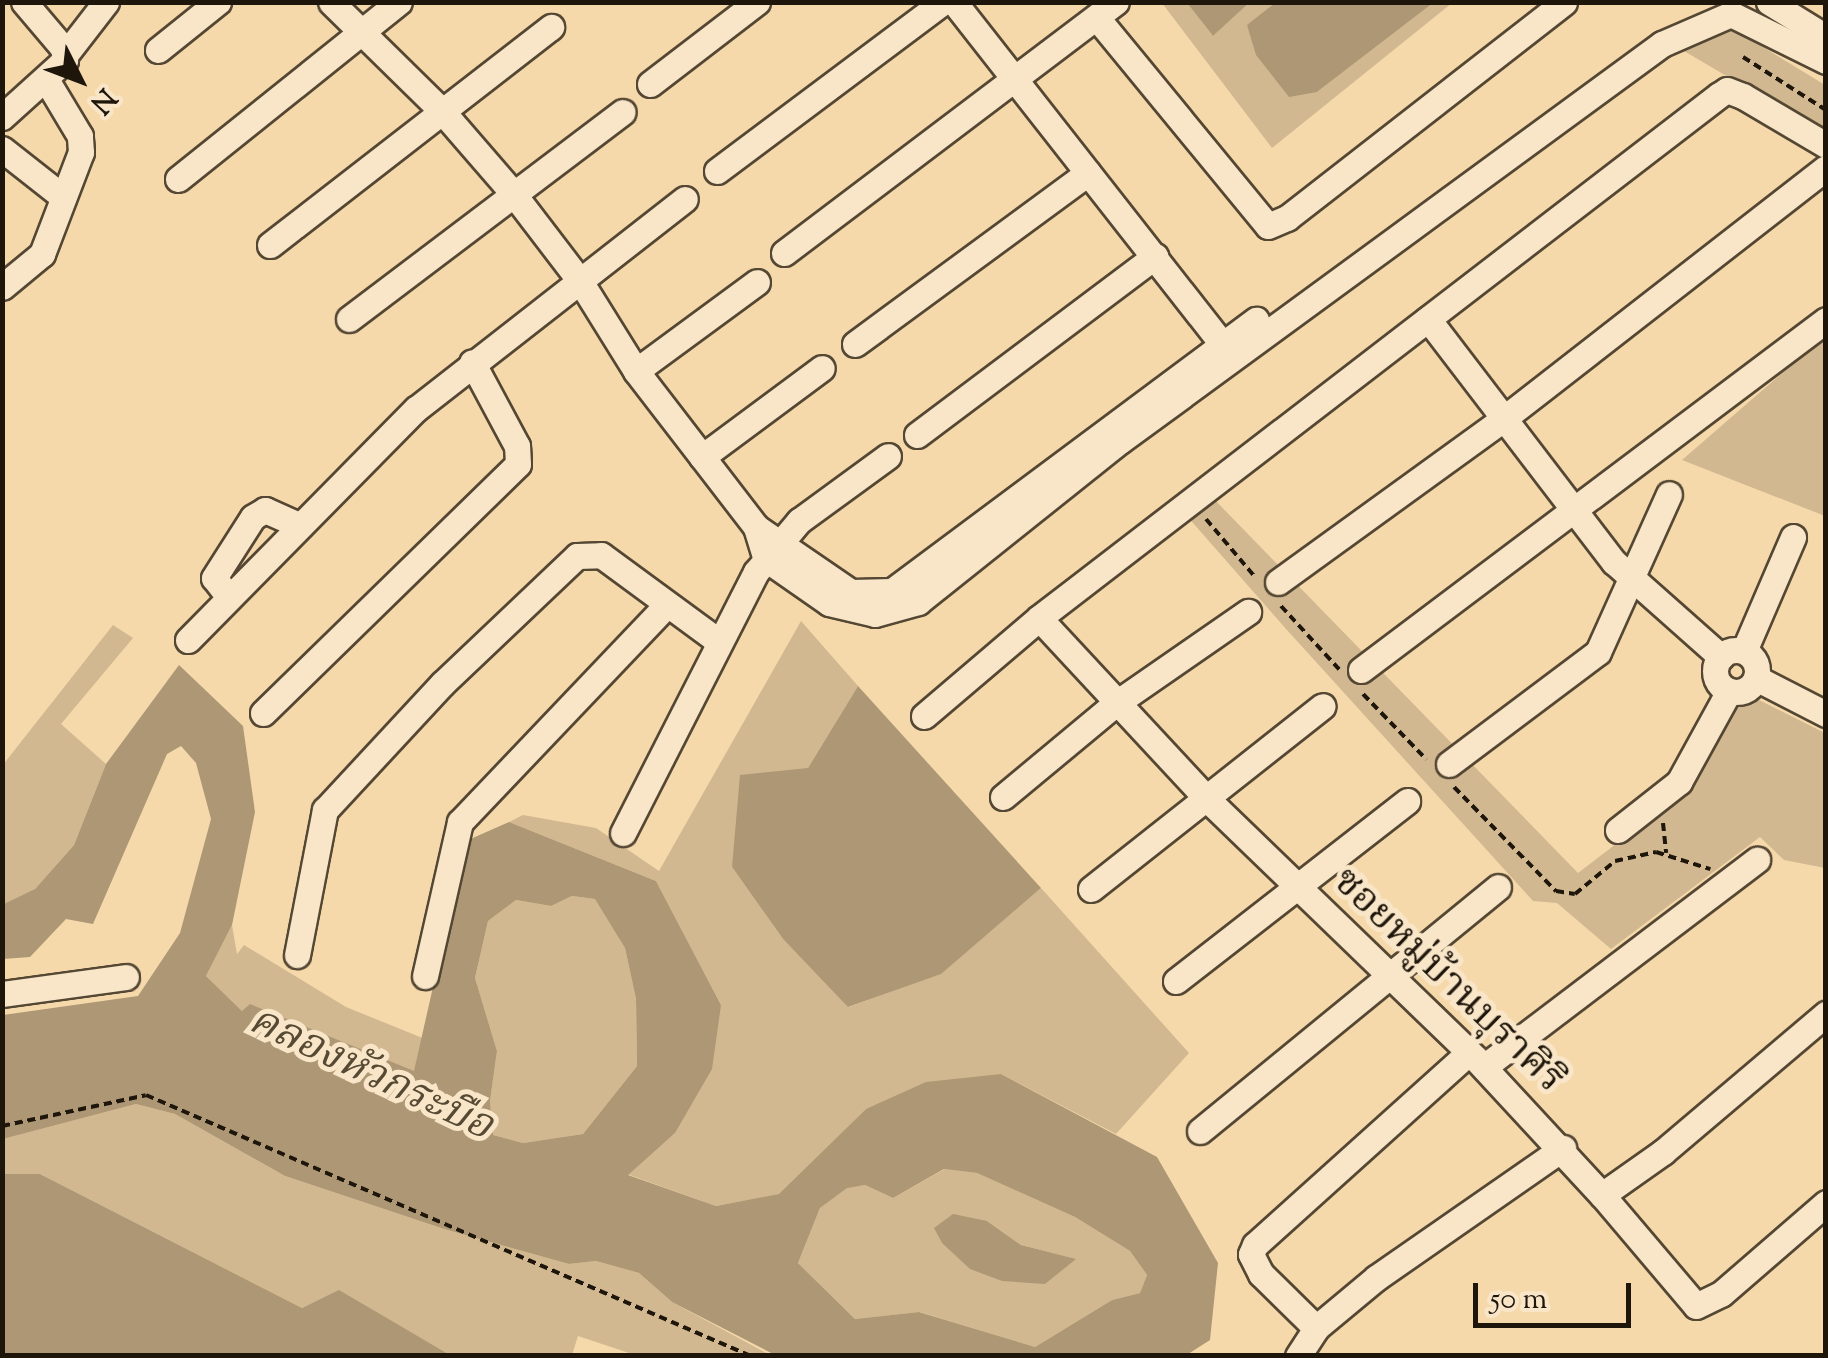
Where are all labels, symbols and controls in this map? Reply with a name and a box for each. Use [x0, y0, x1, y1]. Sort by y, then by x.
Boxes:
north arrow [30, 30, 130, 130]
text: N [80, 78, 125, 122]
street label: ซอยหมู่บ้านบุราศิริ [1321, 859, 1573, 1105]
water label: คลองหัวกระบือ [240, 997, 500, 1153]
scale bar [1478, 1263, 1636, 1325]
text: 50 m [1490, 1279, 1547, 1322]

